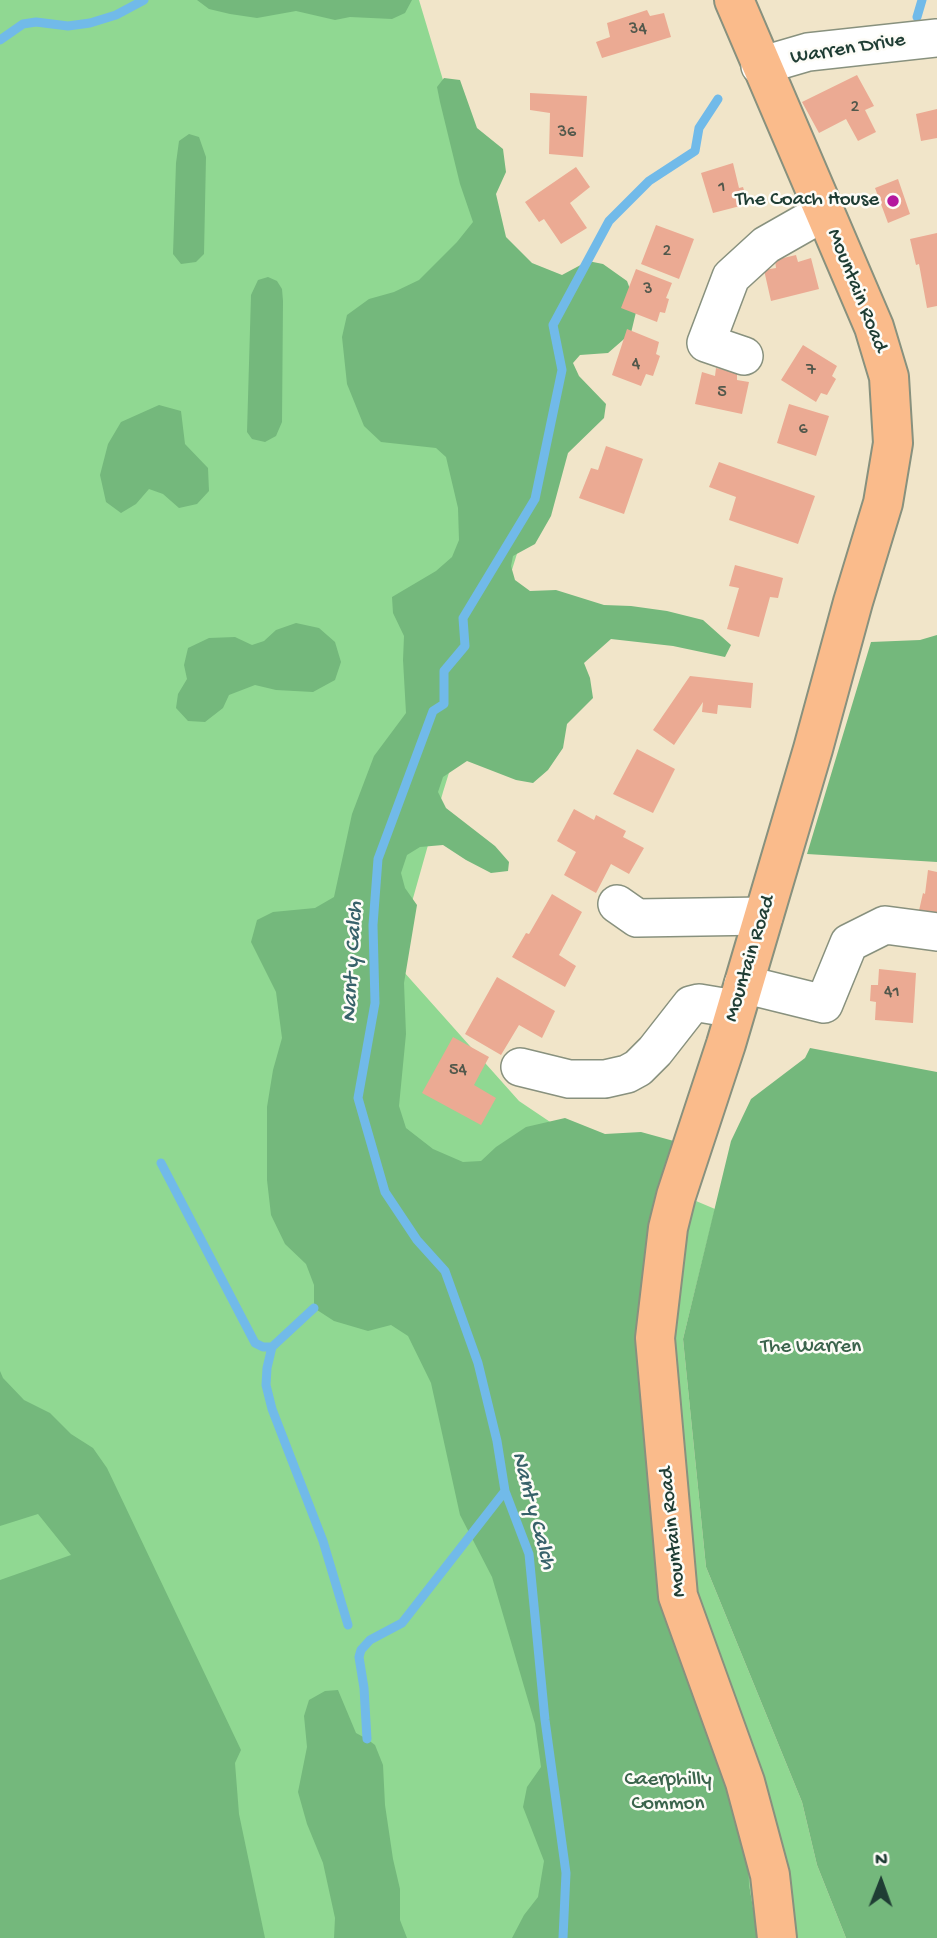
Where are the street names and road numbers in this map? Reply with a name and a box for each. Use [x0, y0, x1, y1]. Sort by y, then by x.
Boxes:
street label: Warren Drive [789, 28, 907, 72]
street label: Mountain Road [820, 226, 892, 356]
street label: Mountain Road [720, 893, 782, 1025]
street label: Mountain Road [655, 1466, 693, 1598]

